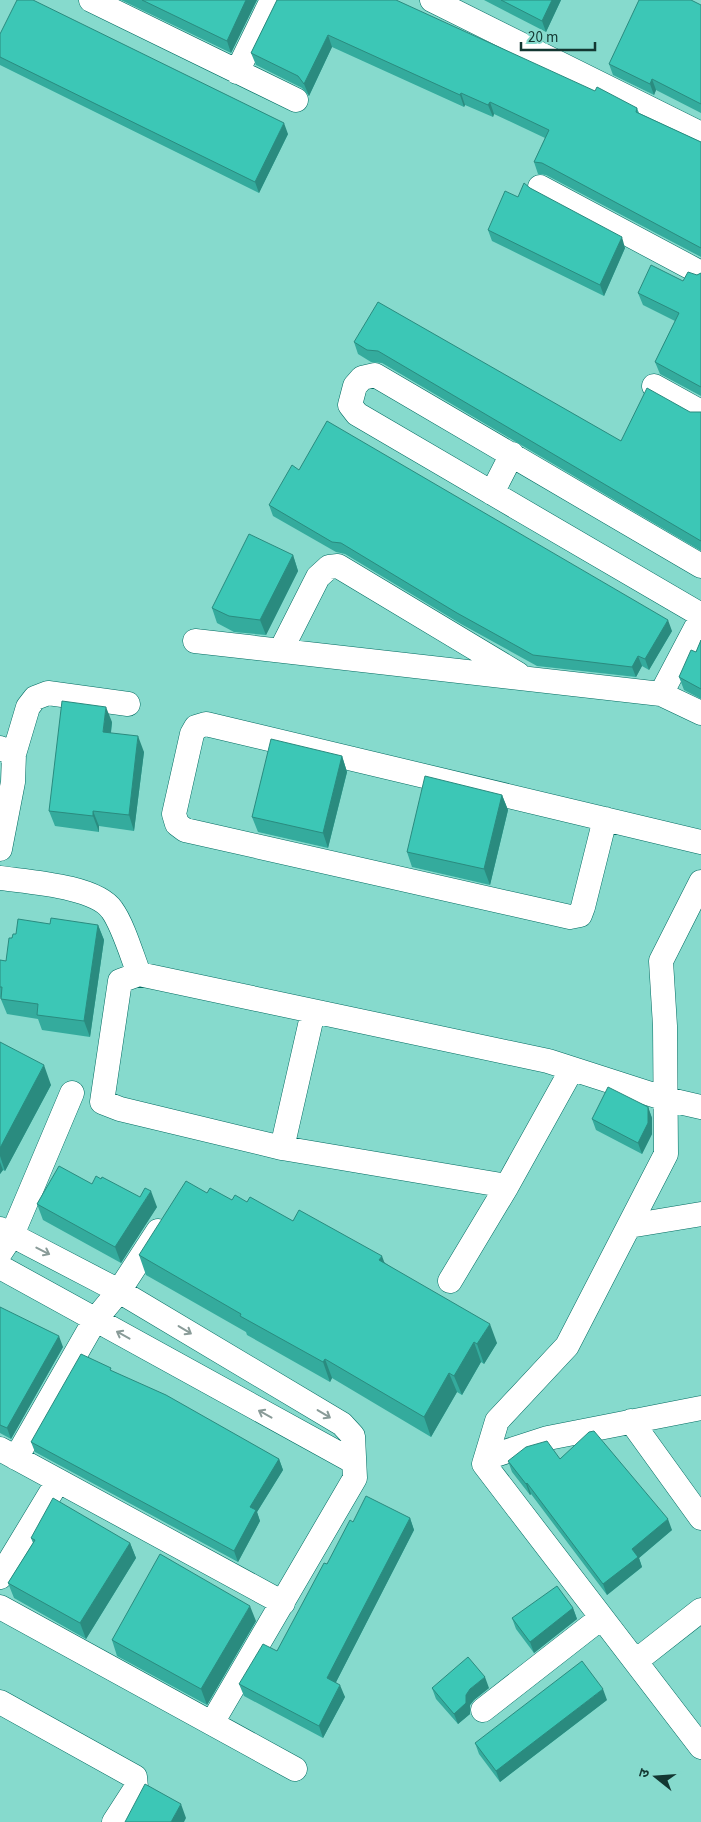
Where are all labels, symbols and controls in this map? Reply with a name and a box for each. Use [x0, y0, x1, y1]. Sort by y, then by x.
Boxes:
scale bar [521, 20, 595, 52]
text: 20 m [528, 27, 558, 48]
one-way arrow [35, 1247, 50, 1256]
one-way arrow [178, 1326, 192, 1336]
one-way arrow [116, 1330, 131, 1339]
one-way arrow [258, 1409, 273, 1419]
one-way arrow [317, 1409, 331, 1419]
north arrow [631, 1752, 681, 1802]
text: उ [634, 1766, 656, 1780]

